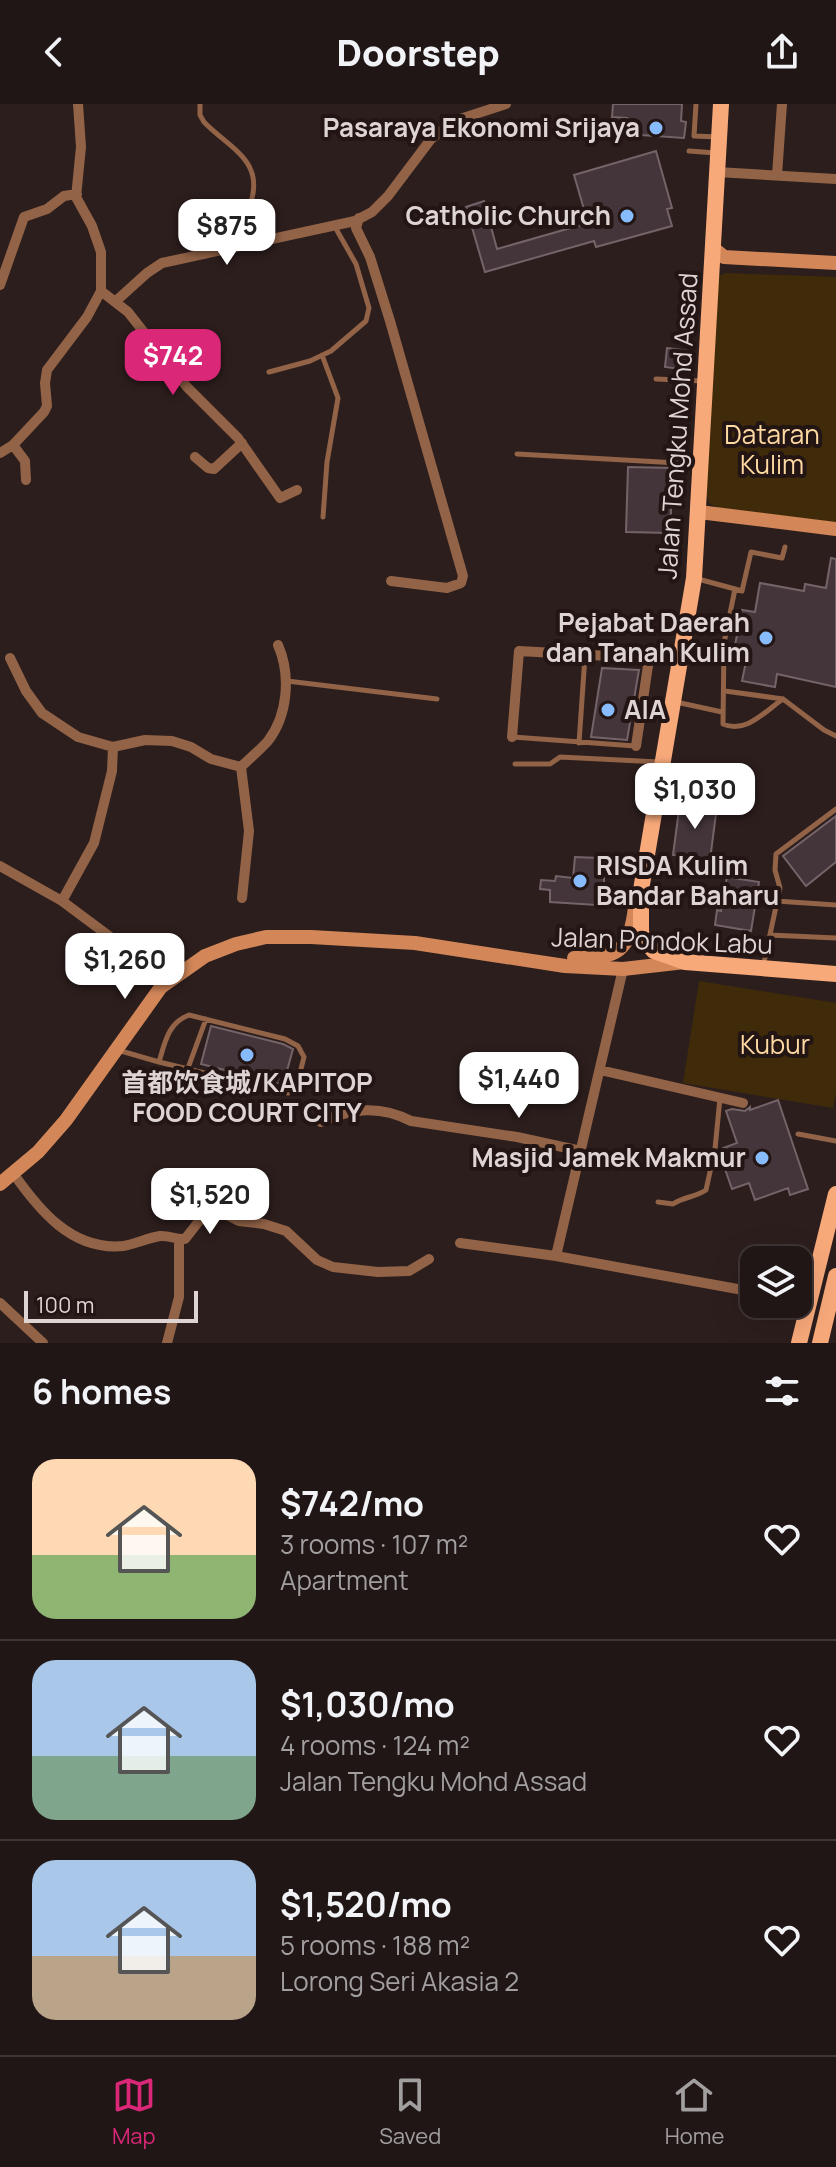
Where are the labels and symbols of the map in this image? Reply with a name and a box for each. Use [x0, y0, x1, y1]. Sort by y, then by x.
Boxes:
place label: Pasaraya Ekonomi Srijaya [323, 109, 640, 145]
marker: Pasaraya Ekonomi Srijaya [647, 119, 665, 137]
place label: Catholic Church [405, 197, 611, 233]
pin: $875 [180, 199, 274, 267]
marker: Catholic Church [618, 207, 636, 225]
street label: Jalan Tengku Mohd Assad [648, 271, 706, 580]
pin: $742 [126, 329, 220, 397]
park label: Dataran Kulim [724, 416, 820, 482]
place label: Pejabat Daerah dan Tanah Kulim [546, 604, 750, 670]
marker: Pejabat Daerah dan Tanah Kulim [757, 629, 775, 647]
place label: AIA [624, 691, 666, 727]
marker: AIA [599, 701, 617, 719]
pin: $1,030 [630, 763, 760, 831]
place label: RISDA Kulim Bandar Baharu [596, 847, 779, 913]
marker: RISDA Kulim Bandar Baharu [571, 872, 589, 890]
street label: Jalan Pondok Labu [551, 918, 773, 962]
pin: $1,260 [60, 933, 190, 1001]
park label: Kubur [740, 1026, 810, 1062]
marker: 首都饮食城/KAPITOP FOOD COURT CITY [238, 1046, 256, 1064]
pin: $1,440 [454, 1052, 584, 1120]
place label: 首都饮食城/KAPITOP FOOD COURT CITY [121, 1064, 373, 1130]
place label: Masjid Jamek Makmur [471, 1139, 746, 1175]
marker: Masjid Jamek Makmur [753, 1149, 771, 1167]
pin: $1,520 [145, 1168, 275, 1236]
scale bar [24, 1287, 198, 1323]

